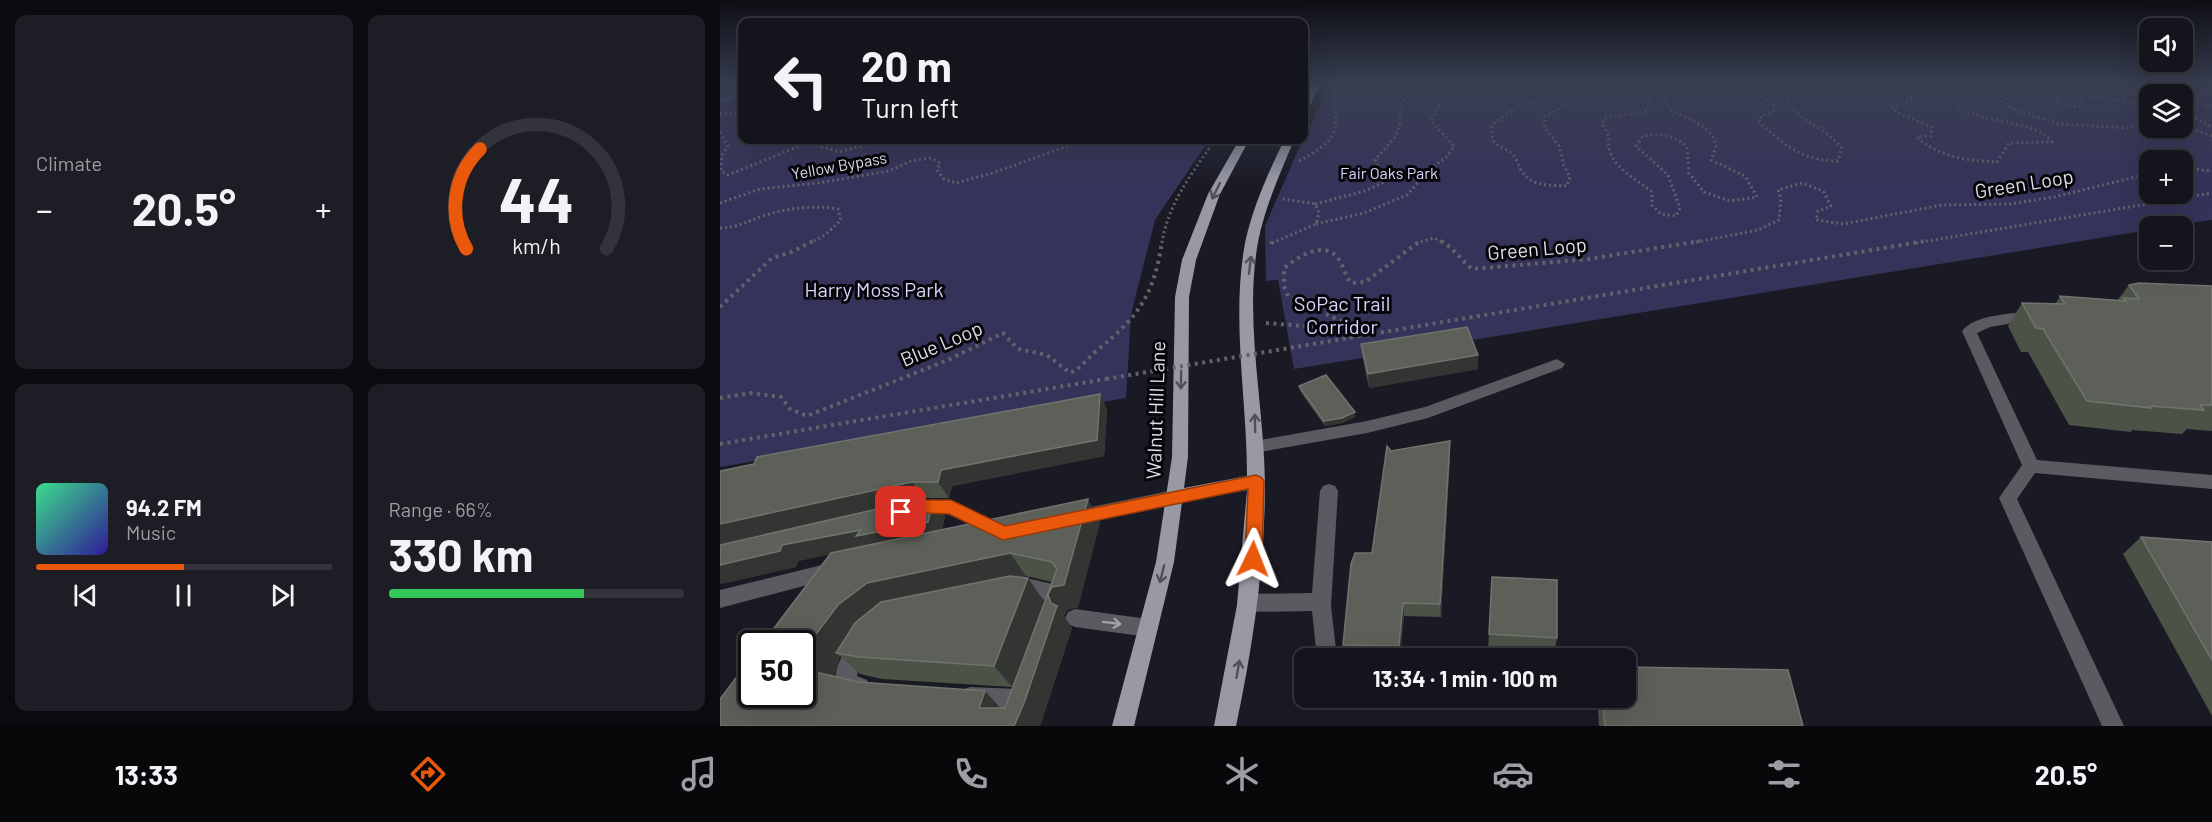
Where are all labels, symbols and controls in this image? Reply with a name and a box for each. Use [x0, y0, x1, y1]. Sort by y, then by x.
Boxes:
map controls [2139, 18, 2193, 270]
button: sound [2139, 18, 2193, 72]
text: 20 m [861, 40, 952, 90]
icon: left [762, 42, 840, 120]
button: layers [2139, 84, 2193, 138]
text: Turn left [861, 91, 959, 123]
street label: Yellow Bypass [790, 147, 888, 183]
button: + [2139, 150, 2193, 204]
text: Climate [36, 151, 102, 175]
text: 44 [498, 161, 574, 235]
park label: Fair Oaks Park [1340, 163, 1438, 182]
street label: Green Loop [1973, 163, 2075, 203]
text: 20.5° [132, 181, 236, 235]
one-way arrow [1209, 181, 1221, 199]
text: − [36, 189, 53, 229]
text: + [315, 189, 332, 229]
button: − [2139, 216, 2193, 270]
street label: Green Loop [1486, 232, 1588, 264]
text: km/h [512, 233, 561, 258]
one-way arrow [1245, 256, 1256, 276]
park label: Harry Moss Park [804, 277, 944, 301]
park label: SoPac Trail Corridor [1294, 291, 1390, 338]
street label: Blue Loop [896, 315, 986, 371]
street label: Walnut Hill Lane [1141, 340, 1169, 480]
one-way arrow [1175, 370, 1187, 390]
one-way arrow [1249, 413, 1261, 433]
pin [875, 486, 926, 537]
text: 94.2 FM [126, 494, 202, 520]
icon: arrive [884, 495, 917, 528]
text: Range · 66% [389, 497, 493, 521]
text: Music [126, 520, 176, 544]
text: 330 km [389, 527, 533, 581]
position arrow [1221, 527, 1285, 591]
one-way arrow [1155, 564, 1167, 583]
icon: previous [69, 579, 102, 612]
icon: pause [167, 579, 200, 612]
icon: next [266, 579, 299, 612]
one-way arrow [1101, 618, 1121, 629]
speed limit sign: 50 [738, 630, 816, 708]
one-way arrow [1232, 660, 1243, 679]
text: 13:34 · 1 min · 100 m [1373, 665, 1557, 691]
icon: directions [407, 753, 449, 795]
icon: music [678, 753, 720, 795]
icon: phone [950, 753, 992, 795]
icon: climate [1221, 753, 1263, 795]
icon: car [1492, 753, 1534, 795]
icon: filters [1763, 753, 1805, 795]
text: 13:33 [115, 758, 178, 790]
text: 20.5° [2035, 758, 2097, 790]

